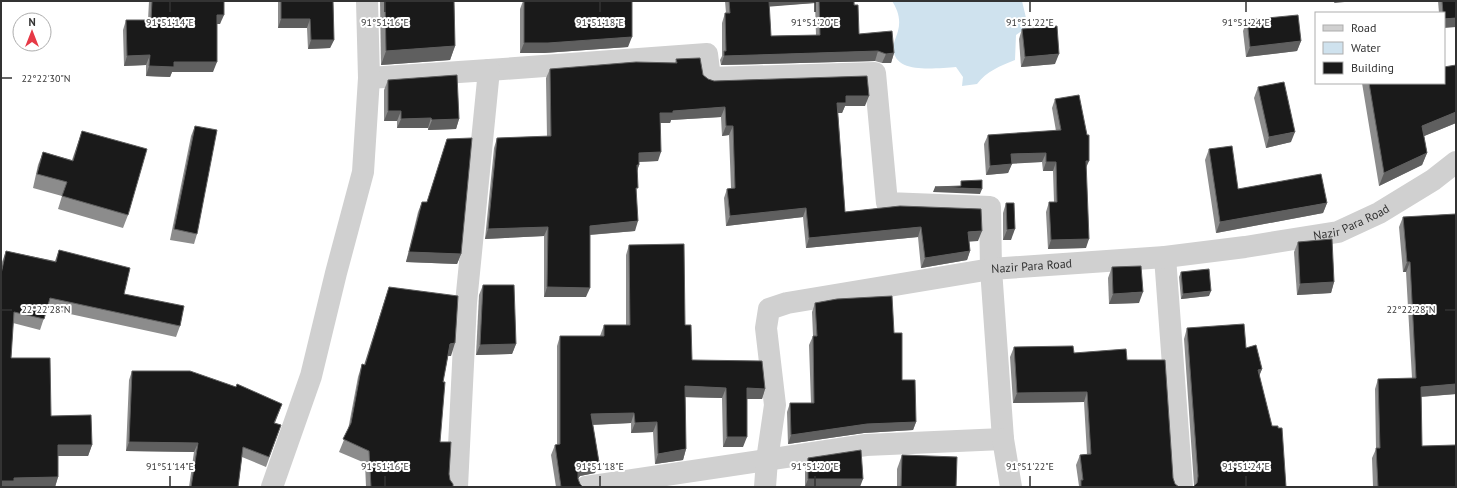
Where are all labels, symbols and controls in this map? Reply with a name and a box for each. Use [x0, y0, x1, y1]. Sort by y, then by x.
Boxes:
north arrow [12, 12, 52, 52]
legend [1315, 12, 1445, 84]
text: N [28, 15, 36, 29]
text: 91°51'14"E [146, 16, 194, 29]
text: 91°51'16"E [361, 16, 409, 29]
text: 91°51'18"E [576, 16, 624, 29]
text: 91°51'20"E [791, 16, 839, 29]
text: 91°51'22"E [1006, 16, 1054, 29]
text: 91°51'24"E [1222, 16, 1270, 29]
text: Road [1351, 20, 1376, 35]
text: Water [1351, 40, 1381, 55]
text: Building [1351, 60, 1394, 75]
text: 22°22'30"N [21, 72, 71, 85]
street label: Nazir Para Road [1312, 201, 1392, 243]
street label: Nazir Para Road [991, 255, 1073, 276]
text: 22°22'28"N [21, 303, 71, 316]
text: 22°22'28"N [1386, 303, 1436, 316]
text: 91°51'14"E [146, 460, 194, 473]
text: 91°51'16"E [361, 460, 409, 473]
text: 91°51'18"E [576, 460, 624, 473]
text: 91°51'20"E [791, 460, 839, 473]
text: 91°51'22"E [1006, 460, 1054, 473]
text: 91°51'24"E [1222, 460, 1270, 473]

